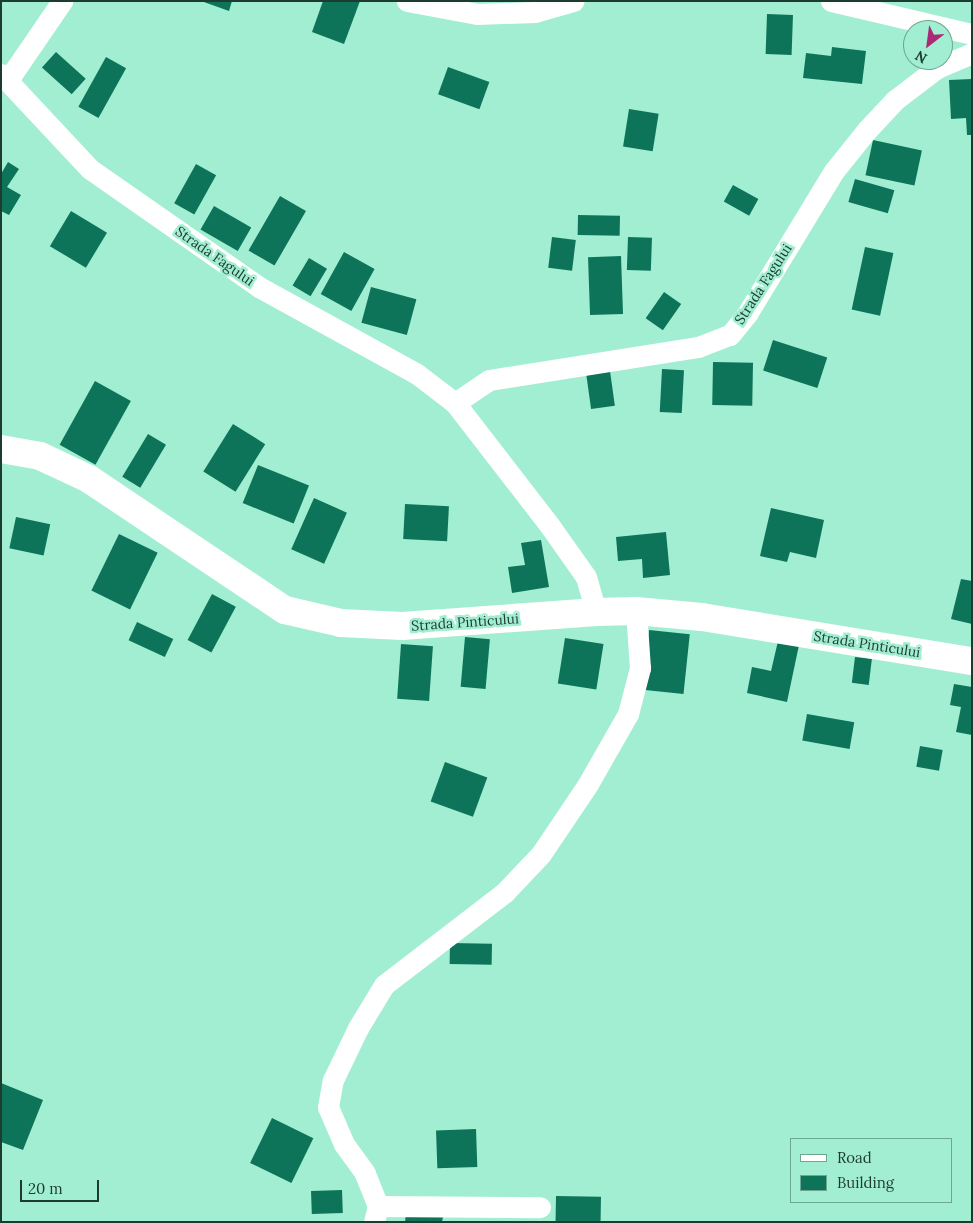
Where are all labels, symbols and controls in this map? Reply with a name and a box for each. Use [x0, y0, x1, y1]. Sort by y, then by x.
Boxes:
north arrow [903, 20, 953, 70]
text: N [912, 47, 930, 68]
street label: Strada Fagului [172, 223, 258, 289]
street label: Strada Fagului [731, 241, 795, 327]
street label: Strada Pinticului [411, 610, 519, 634]
street label: Strada Pinticului [812, 627, 922, 661]
legend [790, 1138, 953, 1203]
text: Road [837, 1148, 872, 1167]
scale bar [22, 1170, 101, 1202]
text: Building [837, 1173, 894, 1192]
text: 20 m [28, 1179, 63, 1198]

